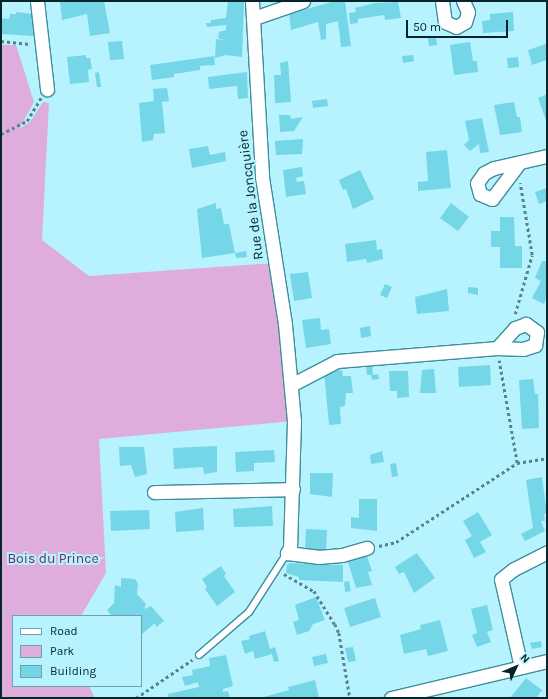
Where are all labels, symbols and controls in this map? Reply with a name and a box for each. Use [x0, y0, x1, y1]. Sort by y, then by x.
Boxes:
scale bar [408, 12, 510, 38]
text: 50 m [413, 20, 441, 34]
street label: Rue de la Joncquière [235, 129, 267, 261]
park label: Bois du Prince [7, 551, 99, 567]
legend [12, 615, 142, 687]
text: Road [50, 624, 78, 638]
text: Park [50, 644, 74, 658]
north arrow [496, 647, 536, 687]
text: N [518, 651, 532, 666]
text: Building [50, 664, 96, 678]

